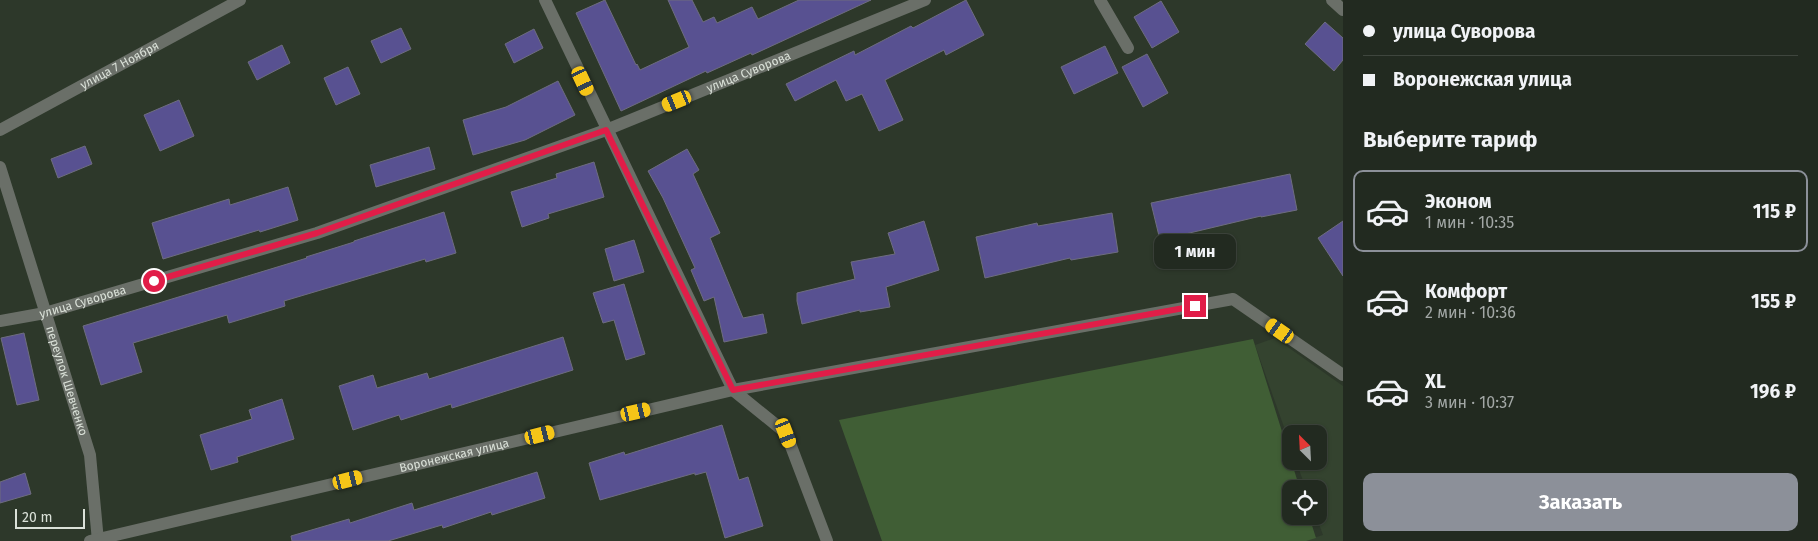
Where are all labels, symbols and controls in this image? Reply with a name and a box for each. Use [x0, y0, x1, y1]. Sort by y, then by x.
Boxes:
text: улица Суворова [1393, 20, 1535, 43]
street label: улица 7 Ноября [78, 38, 161, 92]
street label: улица Суворова [704, 48, 793, 95]
car [569, 64, 596, 98]
text: Воронежская улица [1393, 68, 1572, 91]
car [660, 88, 693, 114]
text: Выберите тариф [1363, 126, 1538, 153]
icon: car [1365, 189, 1410, 234]
text: Эконом [1425, 190, 1492, 213]
text: 115 ₽ [1753, 200, 1796, 223]
text: 1 мин · 10:35 [1425, 213, 1514, 232]
callout: 1 мин [1154, 234, 1236, 268]
text: 1 мин [1175, 242, 1215, 261]
route start [143, 270, 165, 292]
icon: car [1365, 279, 1410, 324]
text: Комфорт [1425, 280, 1507, 303]
street label: улица Суворова [38, 283, 128, 321]
text: 155 ₽ [1751, 290, 1796, 313]
route end [1184, 295, 1206, 317]
text: 2 мин · 10:36 [1425, 303, 1516, 322]
car [1263, 316, 1296, 346]
street label: переулок Шевченко [43, 324, 91, 437]
icon: car [1365, 369, 1410, 414]
text: XL [1425, 370, 1446, 393]
text: 196 ₽ [1750, 380, 1796, 403]
text: 3 мин · 10:37 [1425, 393, 1514, 412]
car [619, 401, 652, 423]
car [773, 416, 798, 450]
car [523, 424, 556, 446]
north arrow [1282, 425, 1328, 470]
map controls [1282, 425, 1327, 525]
street label: Воронежская улица [398, 436, 510, 475]
car [331, 469, 364, 491]
button: Заказать [1363, 473, 1798, 531]
button: locate [1282, 480, 1327, 525]
scale bar [15, 506, 85, 529]
text: 20 m [22, 509, 52, 526]

